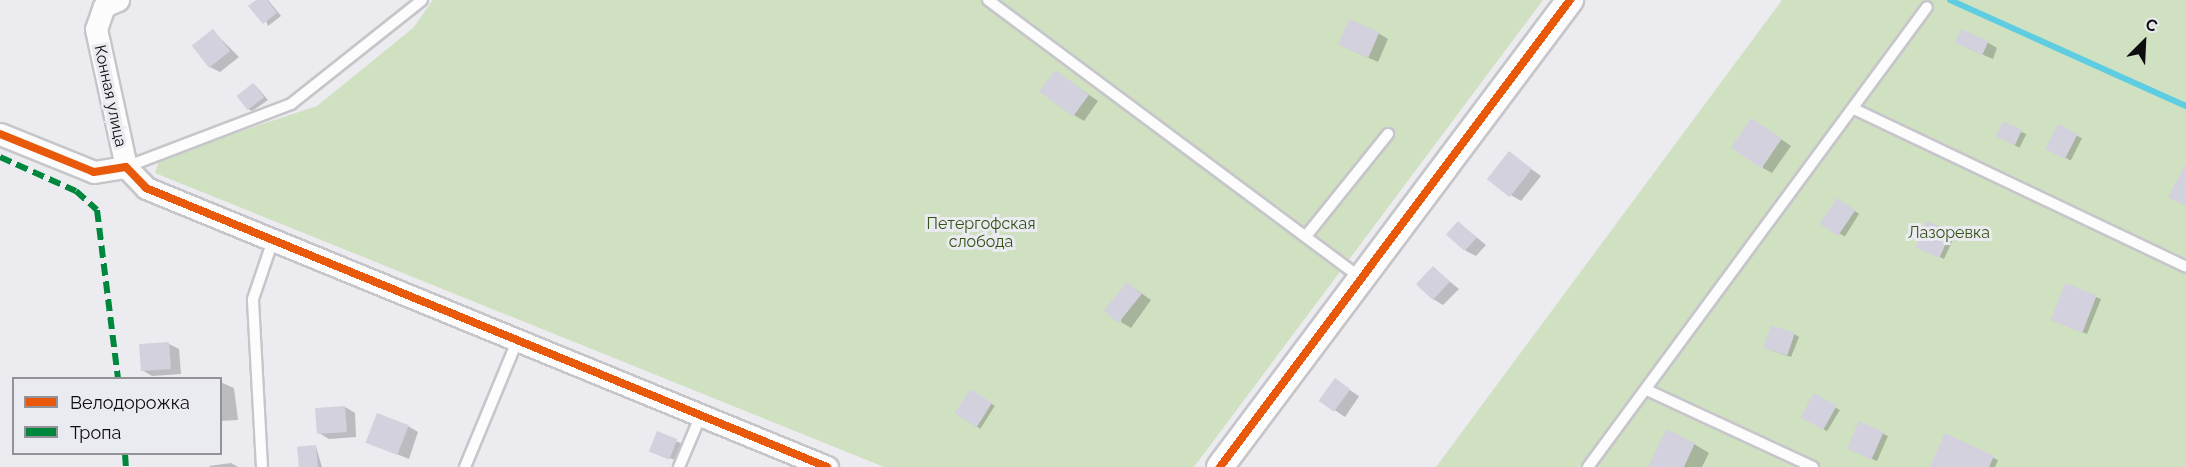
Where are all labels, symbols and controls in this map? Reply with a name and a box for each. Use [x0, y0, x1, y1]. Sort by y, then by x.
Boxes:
north arrow [2114, 12, 2174, 72]
text: С [2143, 14, 2160, 36]
street label: Конная улица [90, 43, 130, 149]
park label: Петергофская слобода [927, 214, 1035, 252]
park label: Лазоревка [1908, 223, 1990, 243]
legend [12, 377, 222, 455]
text: Велодорожка [70, 392, 190, 413]
text: Тропа [70, 422, 121, 443]

